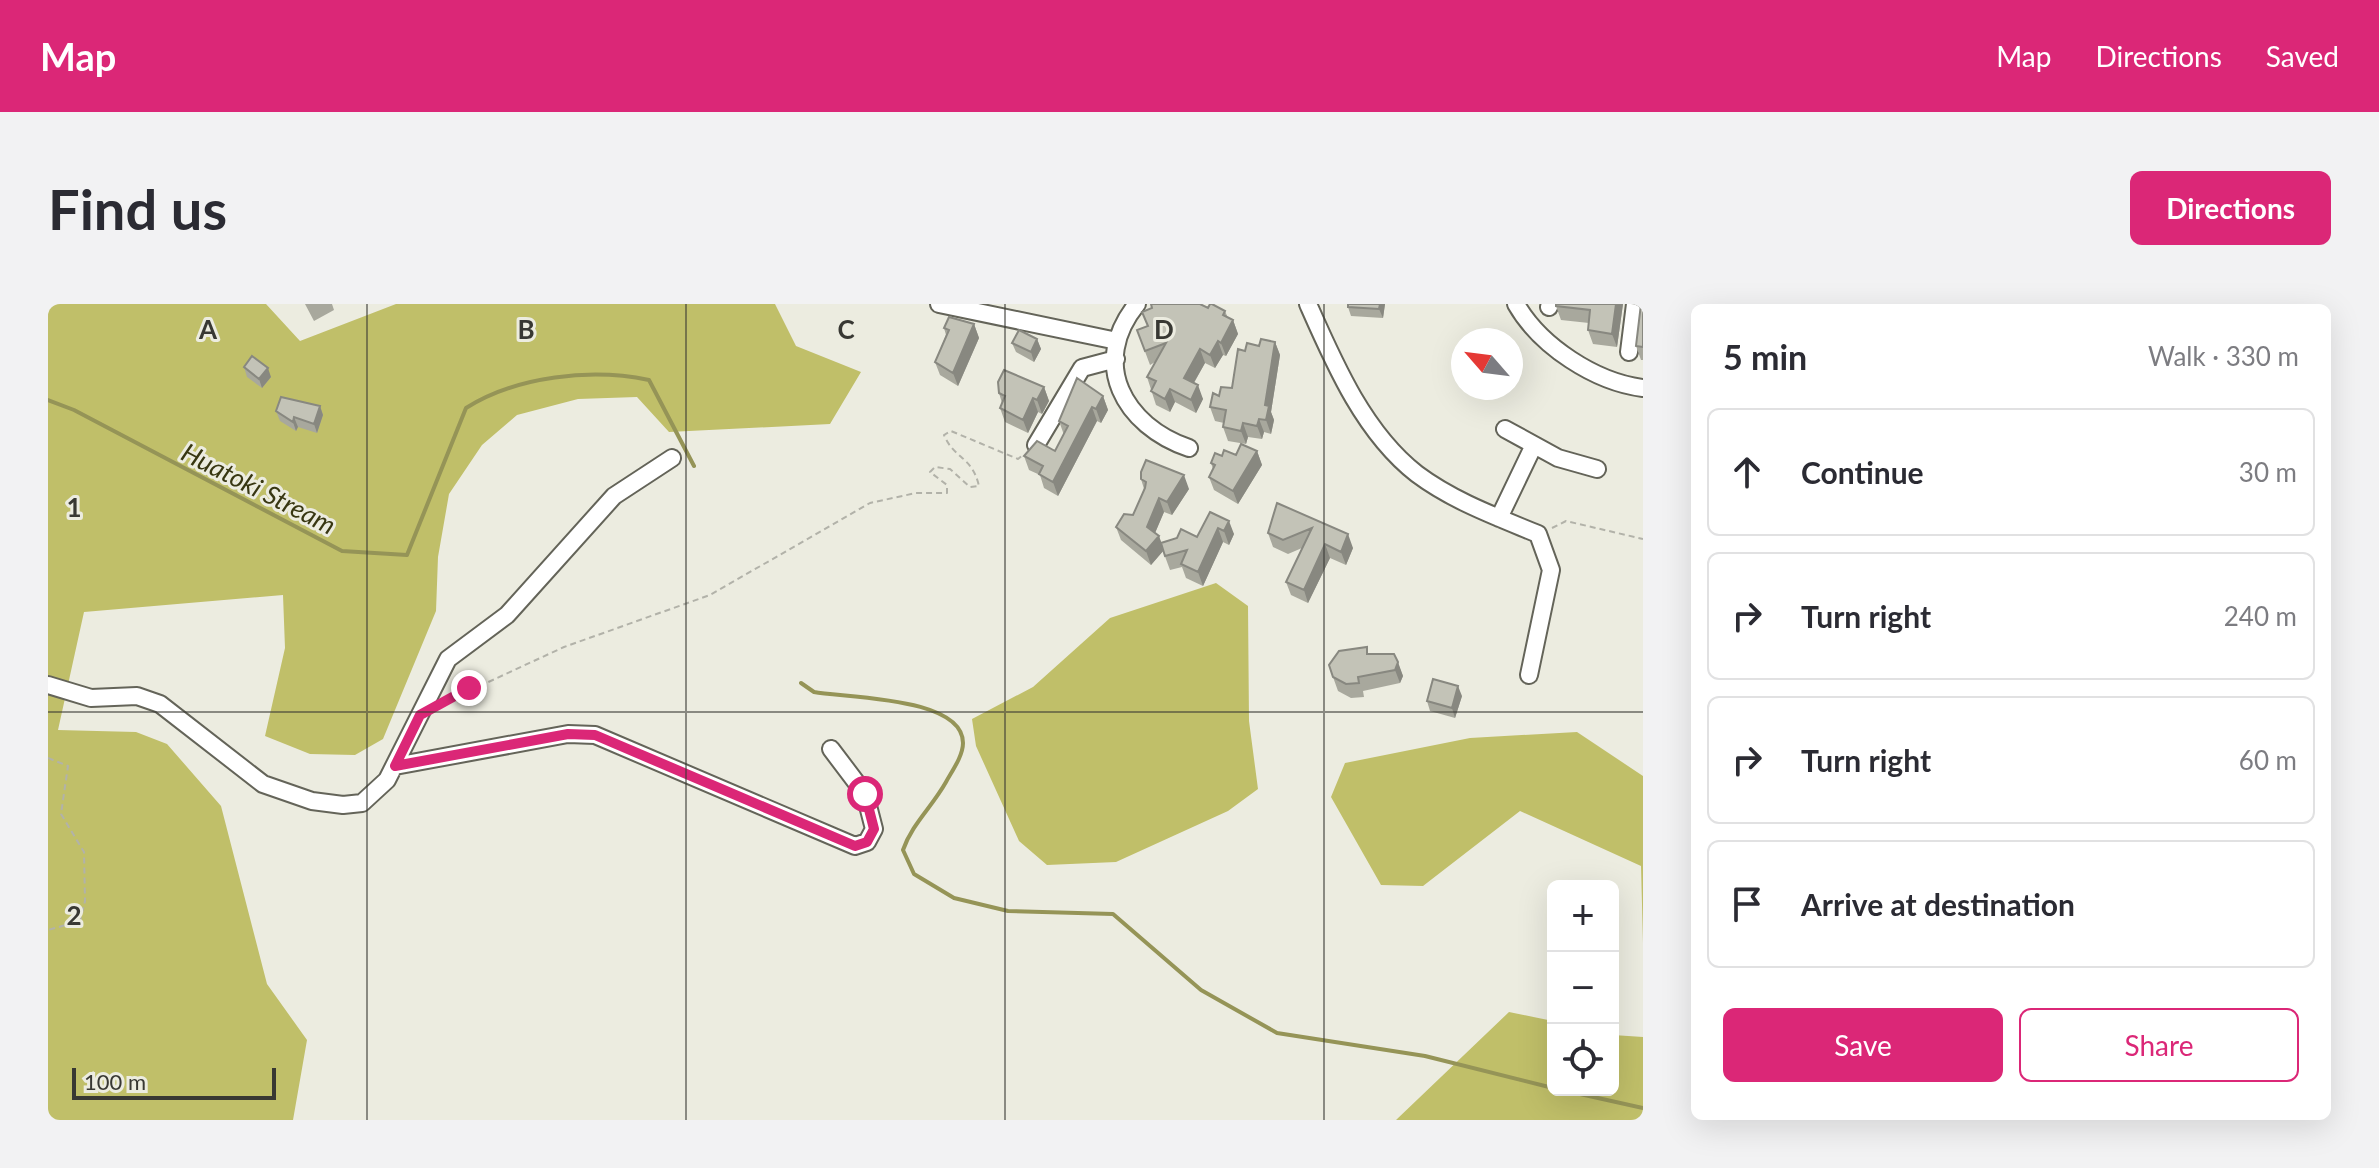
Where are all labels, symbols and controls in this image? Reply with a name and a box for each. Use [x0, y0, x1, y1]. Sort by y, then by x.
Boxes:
text: Map [40, 33, 116, 79]
text: Map [1996, 39, 2051, 73]
text: Directions [2095, 39, 2222, 73]
text: Saved [2266, 39, 2339, 73]
button: Directions [2130, 171, 2331, 245]
text: Find us [48, 175, 227, 242]
text: A [198, 313, 218, 345]
text: B [517, 313, 535, 345]
text: C [837, 313, 855, 345]
text: D [1154, 313, 1174, 345]
north arrow [1451, 328, 1523, 400]
text: 5 min [1723, 336, 1807, 377]
text: Walk · 330 m [2148, 340, 2299, 372]
water label: Huatoki Stream [177, 435, 341, 541]
icon: ahead [1725, 450, 1769, 494]
text: Continue [1801, 454, 1924, 490]
text: 30 m [2239, 456, 2297, 488]
text: 1 [66, 491, 82, 523]
icon: right [1725, 594, 1769, 638]
text: Turn right [1801, 598, 1931, 634]
text: 240 m [2224, 600, 2297, 632]
route end [451, 670, 487, 706]
icon: right [1725, 738, 1769, 782]
text: Turn right [1801, 742, 1931, 778]
text: 60 m [2239, 744, 2297, 776]
route start [847, 776, 883, 812]
map controls [1547, 880, 1619, 1096]
button: + [1547, 880, 1619, 952]
icon: arrive [1725, 882, 1769, 926]
text: Arrive at destination [1801, 886, 2075, 922]
text: 2 [66, 899, 82, 931]
button: − [1547, 952, 1619, 1024]
button: Save [1723, 1008, 2003, 1082]
button: Share [2019, 1008, 2299, 1082]
button: locate [1547, 1024, 1619, 1096]
scale bar [72, 1064, 276, 1100]
text: 100 m [84, 1068, 146, 1095]

